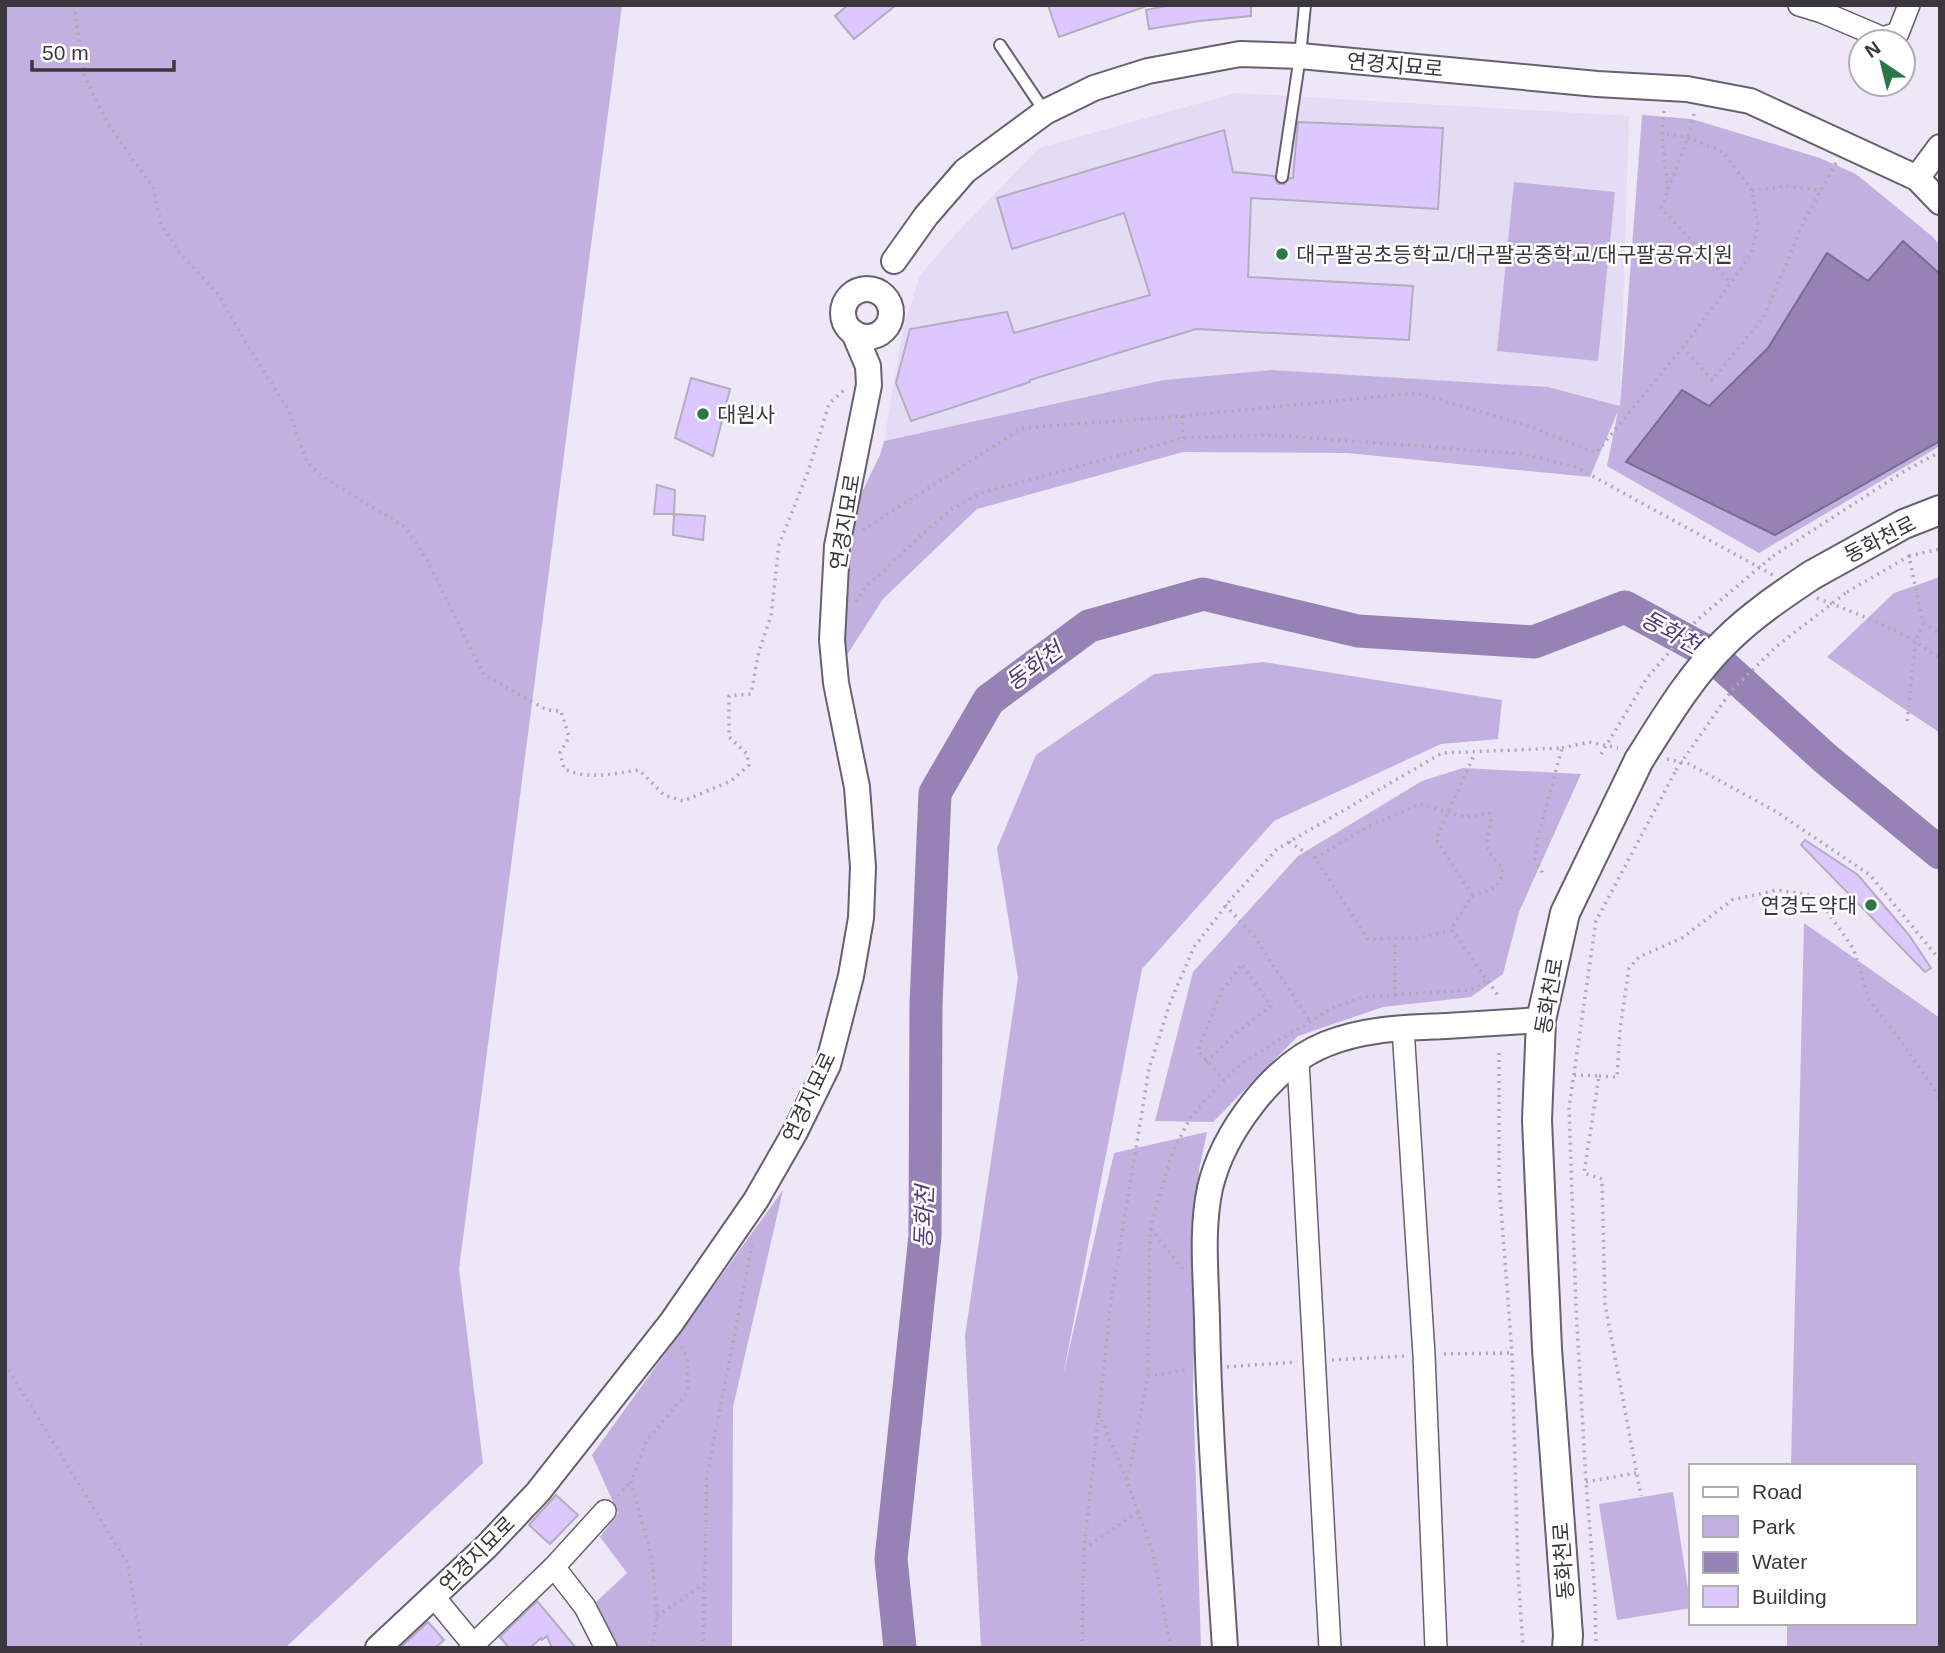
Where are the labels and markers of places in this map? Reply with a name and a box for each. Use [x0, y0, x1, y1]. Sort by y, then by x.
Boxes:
place label: 대구팔공초등학교/대구팔공중학교/대구팔공유치원 [1296, 243, 1733, 266]
marker: 대구팔공초등학교/대구팔공중학교/대구팔공유치원 [1274, 246, 1290, 262]
place label: 대원사 [717, 403, 775, 426]
marker: 대원사 [695, 406, 711, 422]
place label: 연경도약대 [1760, 894, 1857, 917]
marker: 연경도약대 [1863, 897, 1879, 913]

